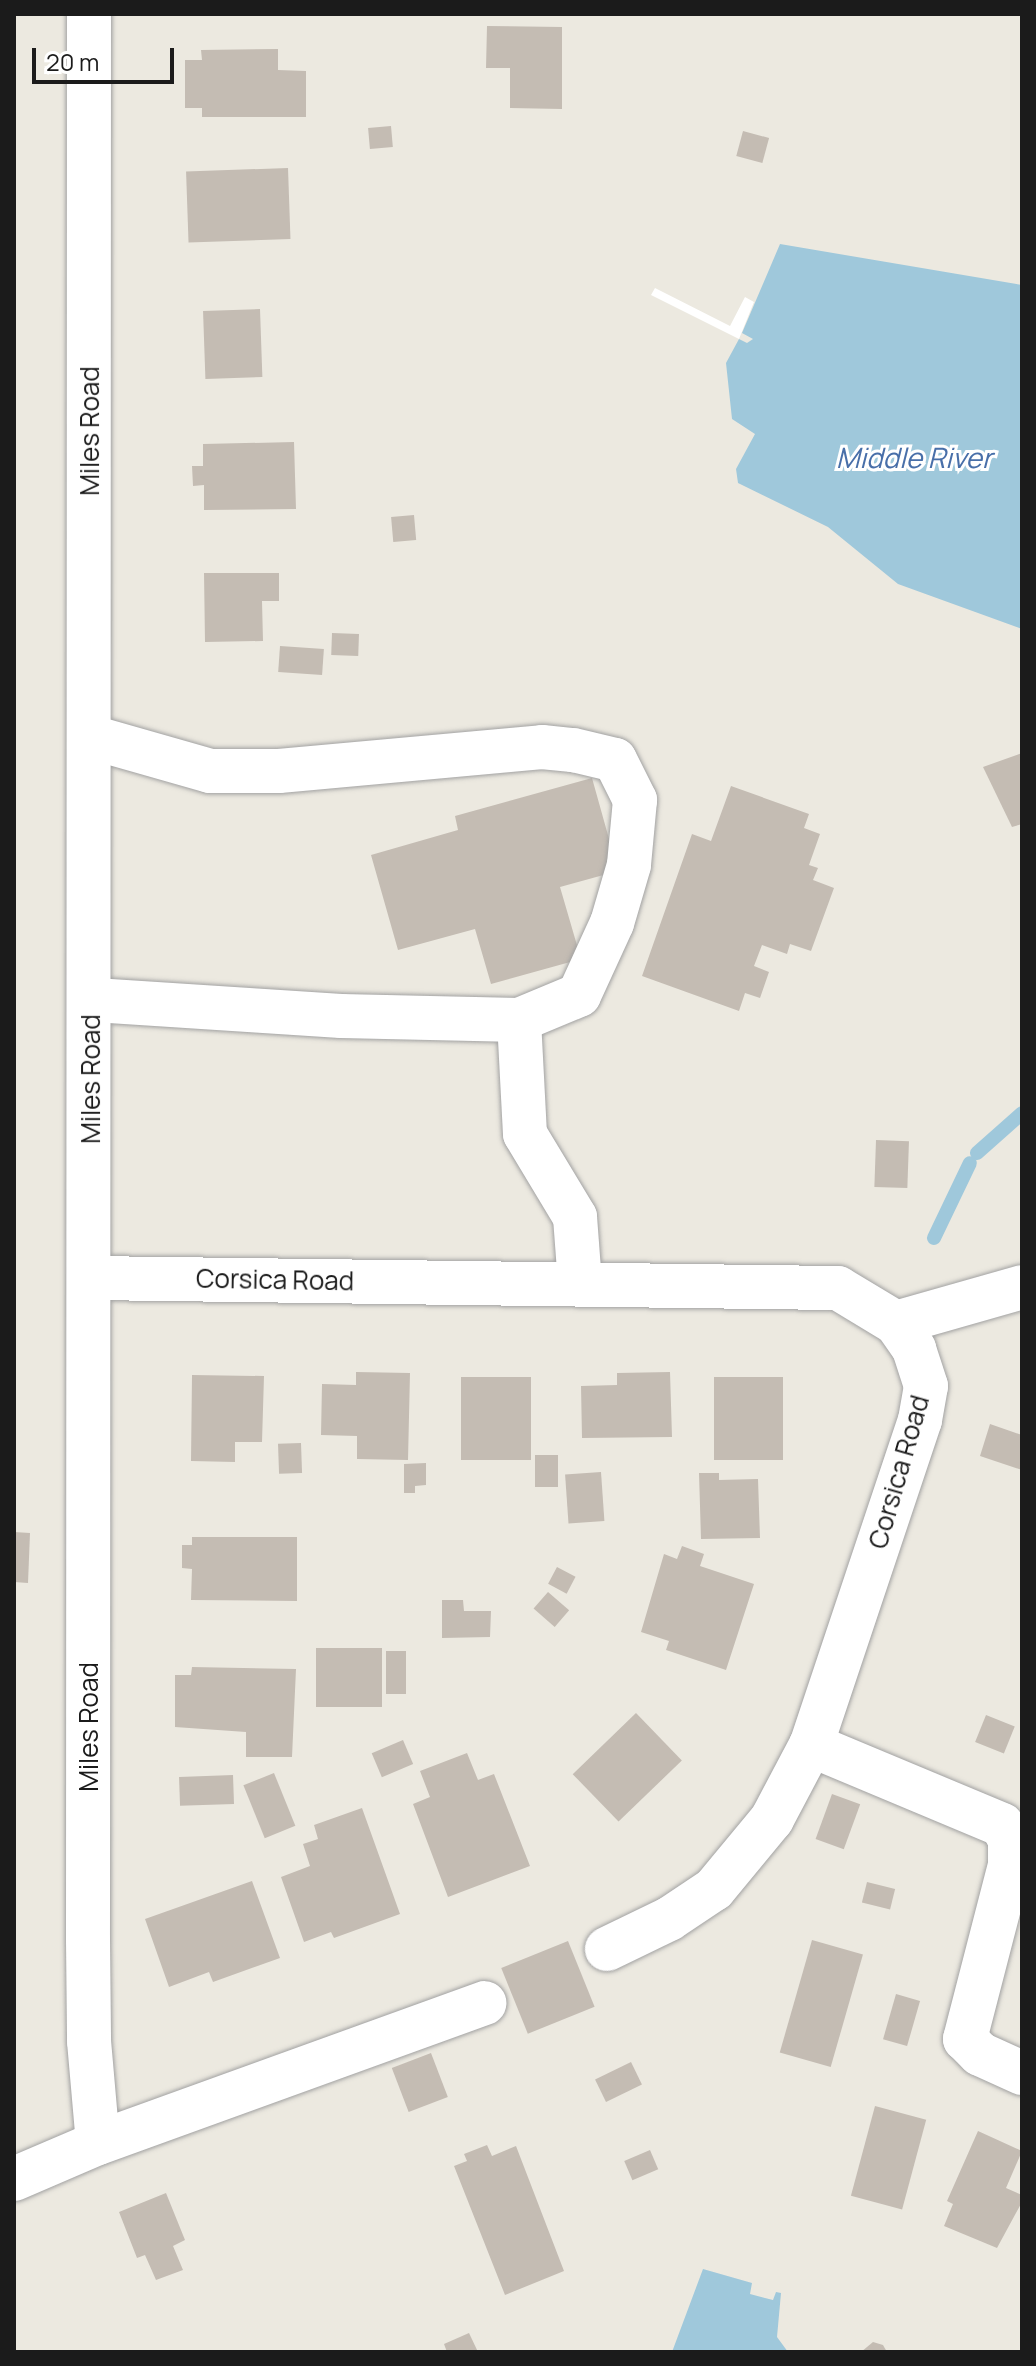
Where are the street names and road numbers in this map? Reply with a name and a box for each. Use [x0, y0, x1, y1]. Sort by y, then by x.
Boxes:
street label: Miles Road [74, 366, 106, 496]
street label: Miles Road [75, 1014, 107, 1144]
street label: Corsica Road [196, 1263, 354, 1297]
street label: Corsica Road [862, 1392, 936, 1552]
street label: Miles Road [73, 1662, 105, 1792]

